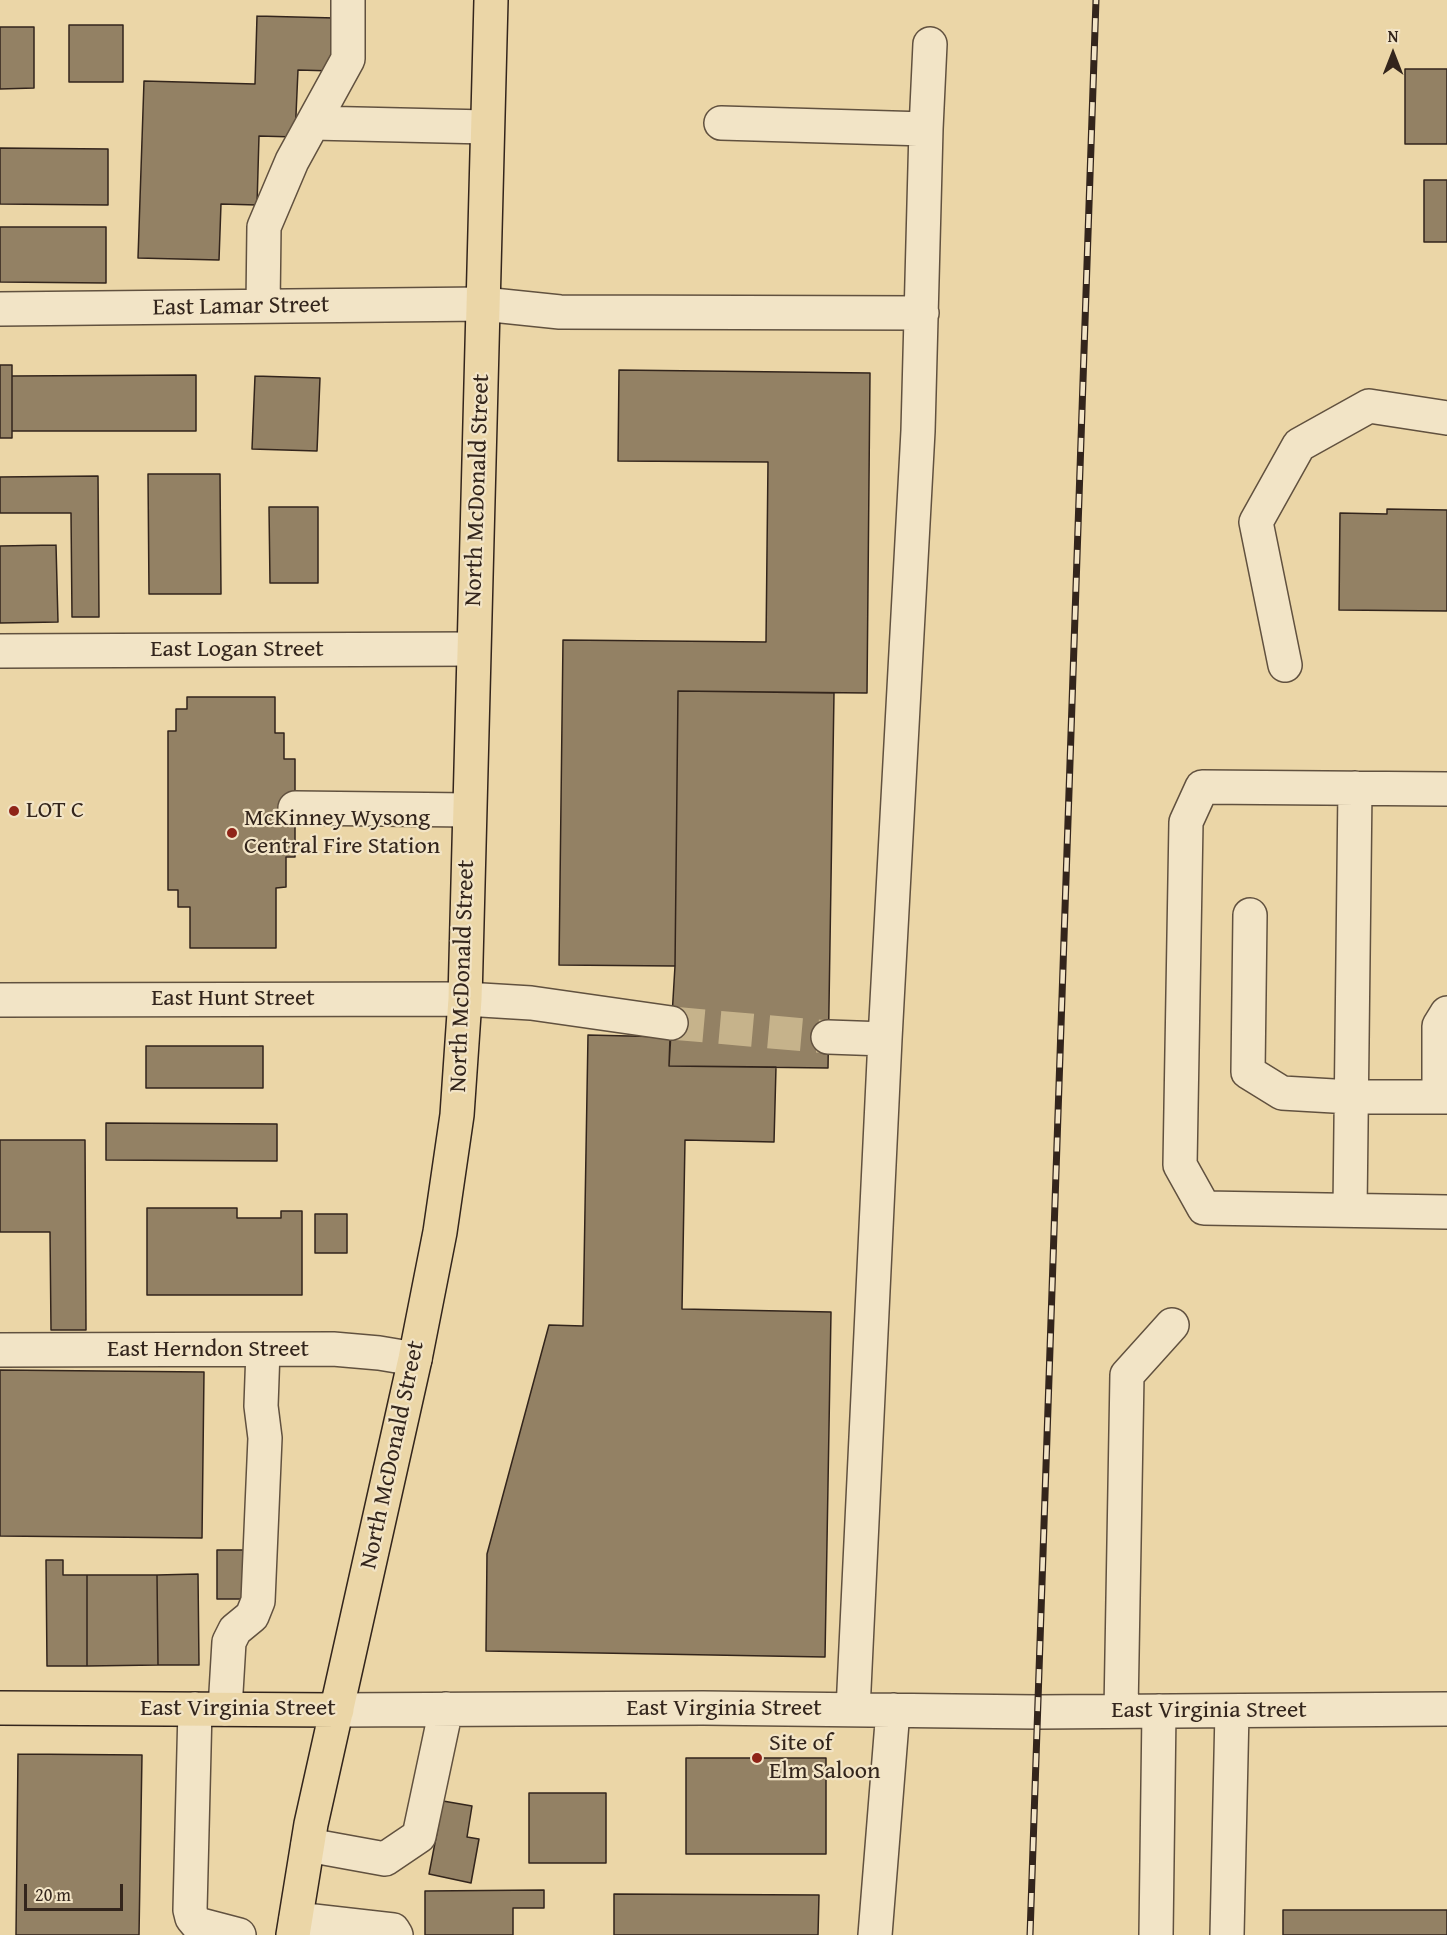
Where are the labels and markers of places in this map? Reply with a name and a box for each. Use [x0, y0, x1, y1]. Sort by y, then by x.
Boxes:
place label: LOT C [26, 797, 84, 825]
marker: LOT C [7, 804, 21, 818]
place label: McKinney Wysong Central Fire Station [244, 805, 440, 861]
marker: McKinney Wysong Central Fire Station [225, 826, 239, 840]
place label: Site of Elm Saloon [769, 1730, 881, 1786]
marker: Site of Elm Saloon [750, 1751, 764, 1765]

